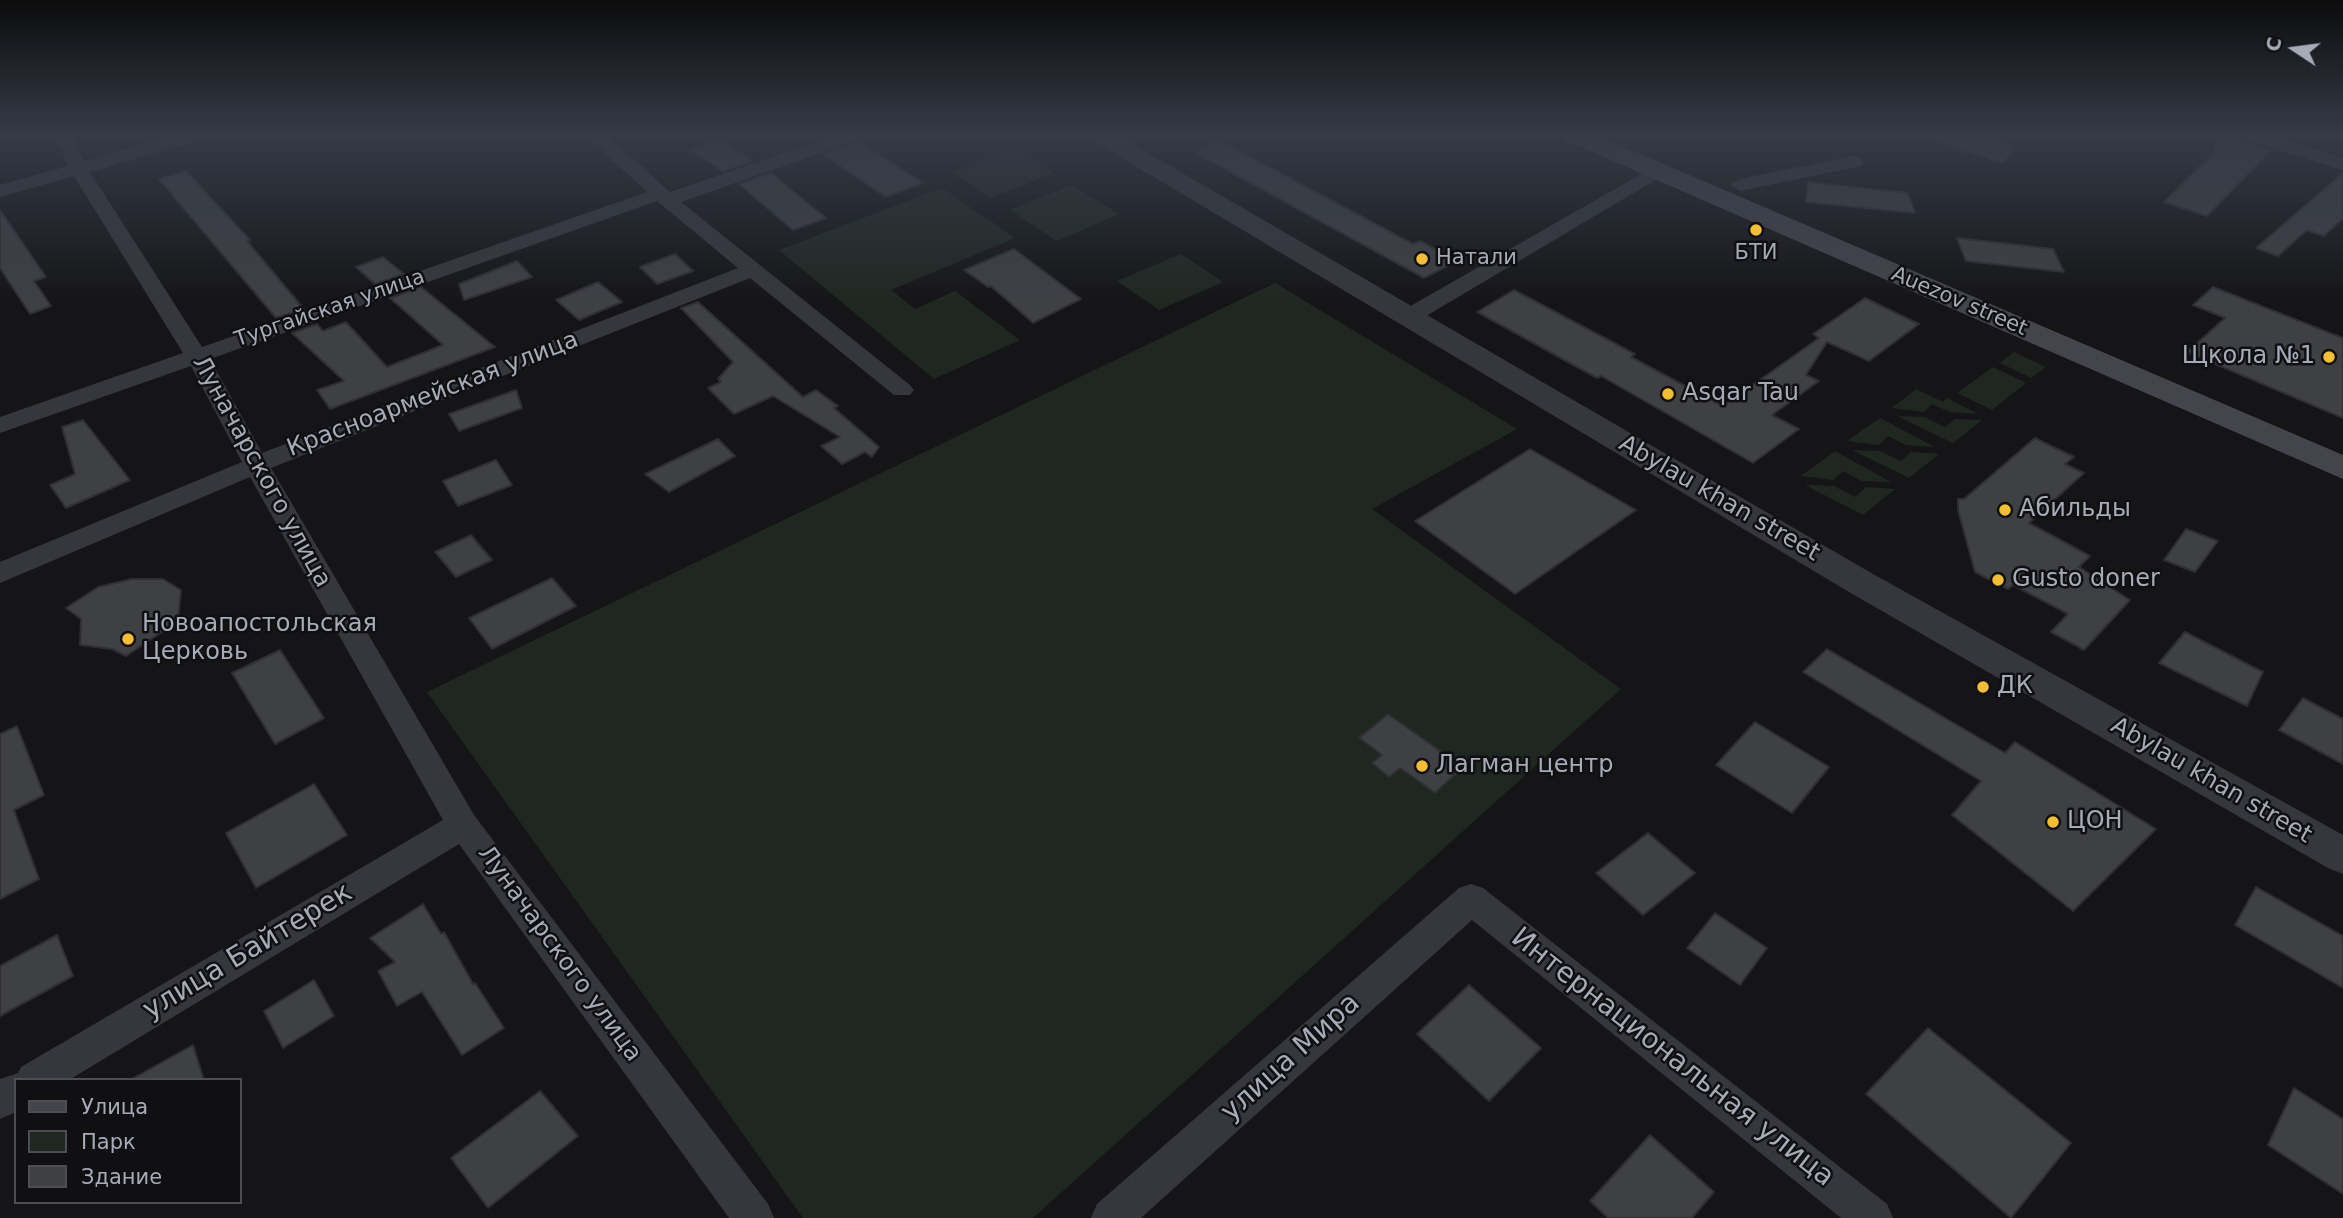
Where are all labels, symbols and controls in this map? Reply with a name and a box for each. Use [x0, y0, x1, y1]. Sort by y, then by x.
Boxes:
north arrow [2259, 14, 2329, 84]
text: С [2261, 35, 2286, 54]
marker: БТИ [1748, 222, 1764, 238]
place label: БТИ [1735, 241, 1777, 267]
place label: Натали [1436, 246, 1517, 272]
marker: Натали [1414, 251, 1430, 267]
street label: Auezov street [1887, 262, 2031, 342]
street label: Тургайская улица [232, 265, 428, 353]
street label: Красноармейская улица [283, 326, 583, 464]
place label: Щкола №1 [2182, 343, 2315, 371]
marker: Щкола №1 [2321, 349, 2337, 365]
street label: Луначарского улица [185, 351, 337, 593]
place label: Asqar Tau [1682, 380, 1799, 408]
marker: Asqar Tau [1660, 386, 1676, 402]
street label: Abylau khan street [1614, 430, 1824, 568]
place label: Абильды [2019, 496, 2131, 524]
marker: Абильды [1997, 502, 2013, 518]
place label: Gusto doner [2012, 566, 2160, 594]
marker: Gusto doner [1990, 572, 2006, 588]
place label: Новоапостольская Церковь [142, 611, 377, 667]
marker: Новоапостольская Церковь [120, 631, 136, 647]
place label: ДК [1997, 673, 2033, 701]
marker: ДК [1975, 679, 1991, 695]
street label: Abylau khan street [2106, 712, 2316, 850]
place label: Лагман центр [1436, 752, 1614, 780]
marker: Лагман центр [1414, 758, 1430, 774]
place label: ЦОН [2067, 808, 2123, 836]
marker: ЦОН [2045, 814, 2061, 830]
street label: Луначарского улица [471, 840, 647, 1068]
street label: улица Байтерек [137, 876, 359, 1028]
street label: Интернациональная улица [1504, 922, 1840, 1194]
street label: улица Мира [1215, 987, 1367, 1129]
legend [14, 1078, 242, 1204]
text: Улица [81, 1095, 148, 1119]
text: Парк [81, 1130, 136, 1154]
text: Здание [81, 1165, 162, 1189]

